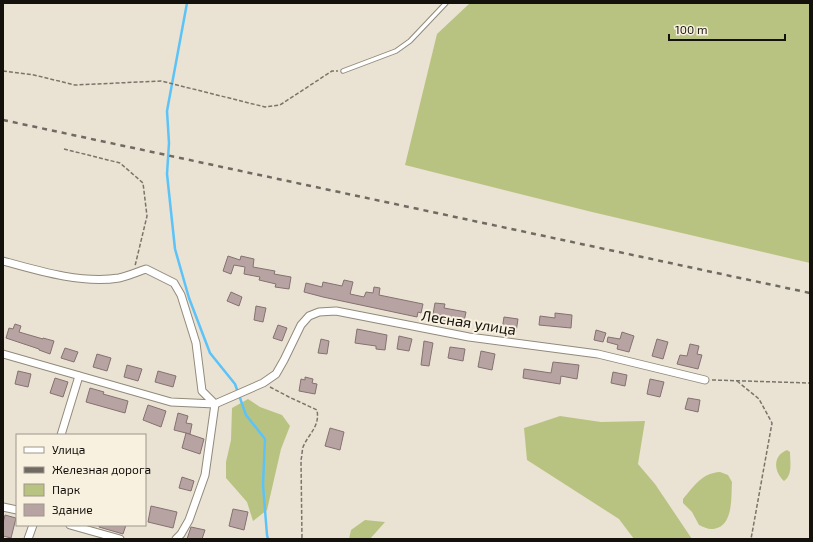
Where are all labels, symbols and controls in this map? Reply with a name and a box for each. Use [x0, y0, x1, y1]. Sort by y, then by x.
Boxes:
scale bar [669, 16, 785, 42]
text: 100 m [675, 22, 707, 36]
street label: Лесная улица [420, 306, 518, 339]
legend [16, 434, 146, 526]
text: Улица [52, 442, 85, 456]
text: Железная дорога [52, 462, 151, 476]
text: Парк [52, 482, 81, 496]
text: Здание [52, 502, 93, 516]

